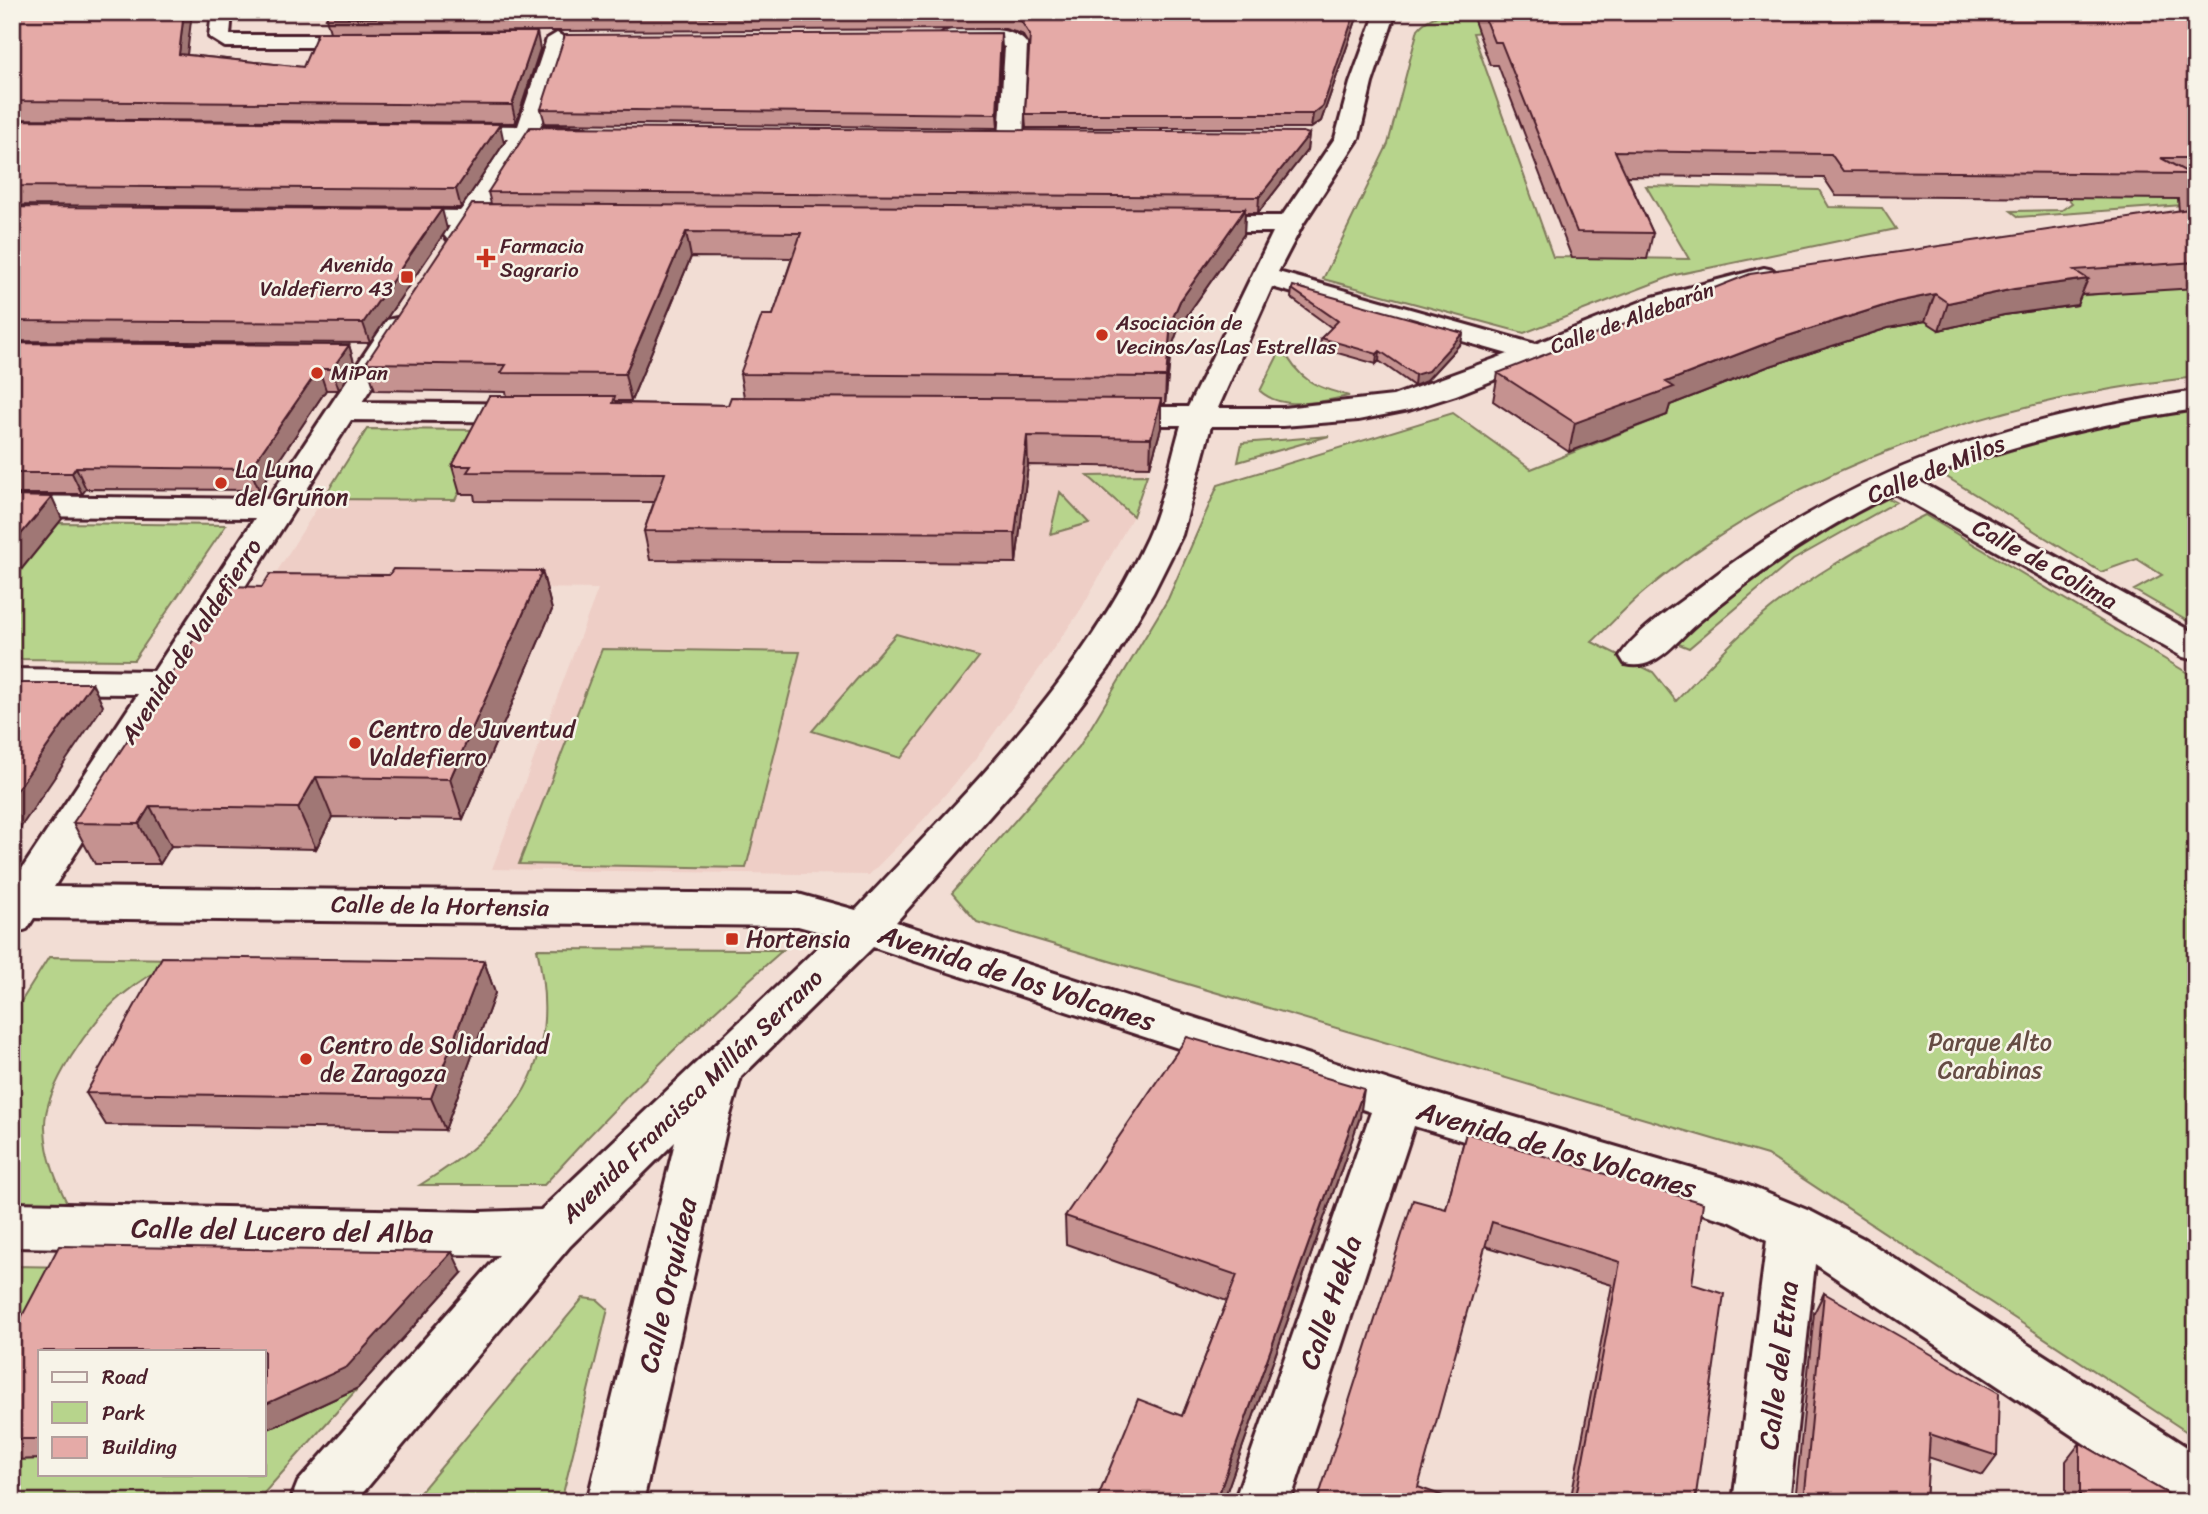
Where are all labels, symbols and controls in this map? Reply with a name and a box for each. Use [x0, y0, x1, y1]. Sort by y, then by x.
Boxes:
place label: Farmacia Sagrario [500, 227, 585, 289]
place label: Avenida Valdefierro 43 [260, 246, 393, 308]
marker: Farmacia Sagrario [478, 250, 494, 266]
marker: Avenida Valdefierro 43 [399, 269, 415, 285]
street label: Calle de Aldebarán [1545, 271, 1719, 365]
place label: Asociación de Vecinos/as Las Estrellas [1115, 304, 1337, 366]
marker: Asociación de Vecinos/as Las Estrellas [1094, 327, 1110, 343]
place label: MiPan [331, 354, 388, 392]
marker: MiPan [309, 365, 325, 381]
street label: Calle de Milos [1860, 422, 2012, 516]
place label: La Luna del Gruñon [235, 448, 349, 518]
marker: La Luna del Gruñon [213, 475, 229, 491]
street label: Calle de Colima [1964, 507, 2126, 621]
street label: Avenida de Valdefierro [108, 530, 274, 753]
place label: Centro de Juventud Valdefierro [369, 708, 576, 778]
marker: Centro de Juventud Valdefierro [347, 735, 363, 751]
street label: Calle de la Hortensia [331, 883, 550, 929]
street label: Avenida de los Volcanes [871, 909, 1162, 1045]
place label: Hortensia [746, 918, 851, 960]
marker: Hortensia [724, 931, 740, 947]
street label: Avenida Francisca Millán Serrano [550, 958, 833, 1234]
park label: Parque Alto Carabinas [1928, 1021, 2052, 1091]
place label: Centro de Solidaridad de Zaragoza [320, 1024, 550, 1094]
marker: Centro de Solidaridad de Zaragoza [298, 1051, 314, 1067]
street label: Avenida de los Volcanes [1410, 1086, 1702, 1213]
street label: Calle Orquídea [624, 1192, 712, 1378]
street label: Calle del Lucero del Alba [131, 1203, 434, 1258]
street label: Calle Hekla [1285, 1228, 1376, 1376]
street label: Calle del Etna [1744, 1278, 1813, 1452]
legend [38, 1350, 266, 1476]
text: Road [102, 1358, 149, 1396]
text: Park [102, 1394, 145, 1432]
text: Building [102, 1428, 178, 1466]

